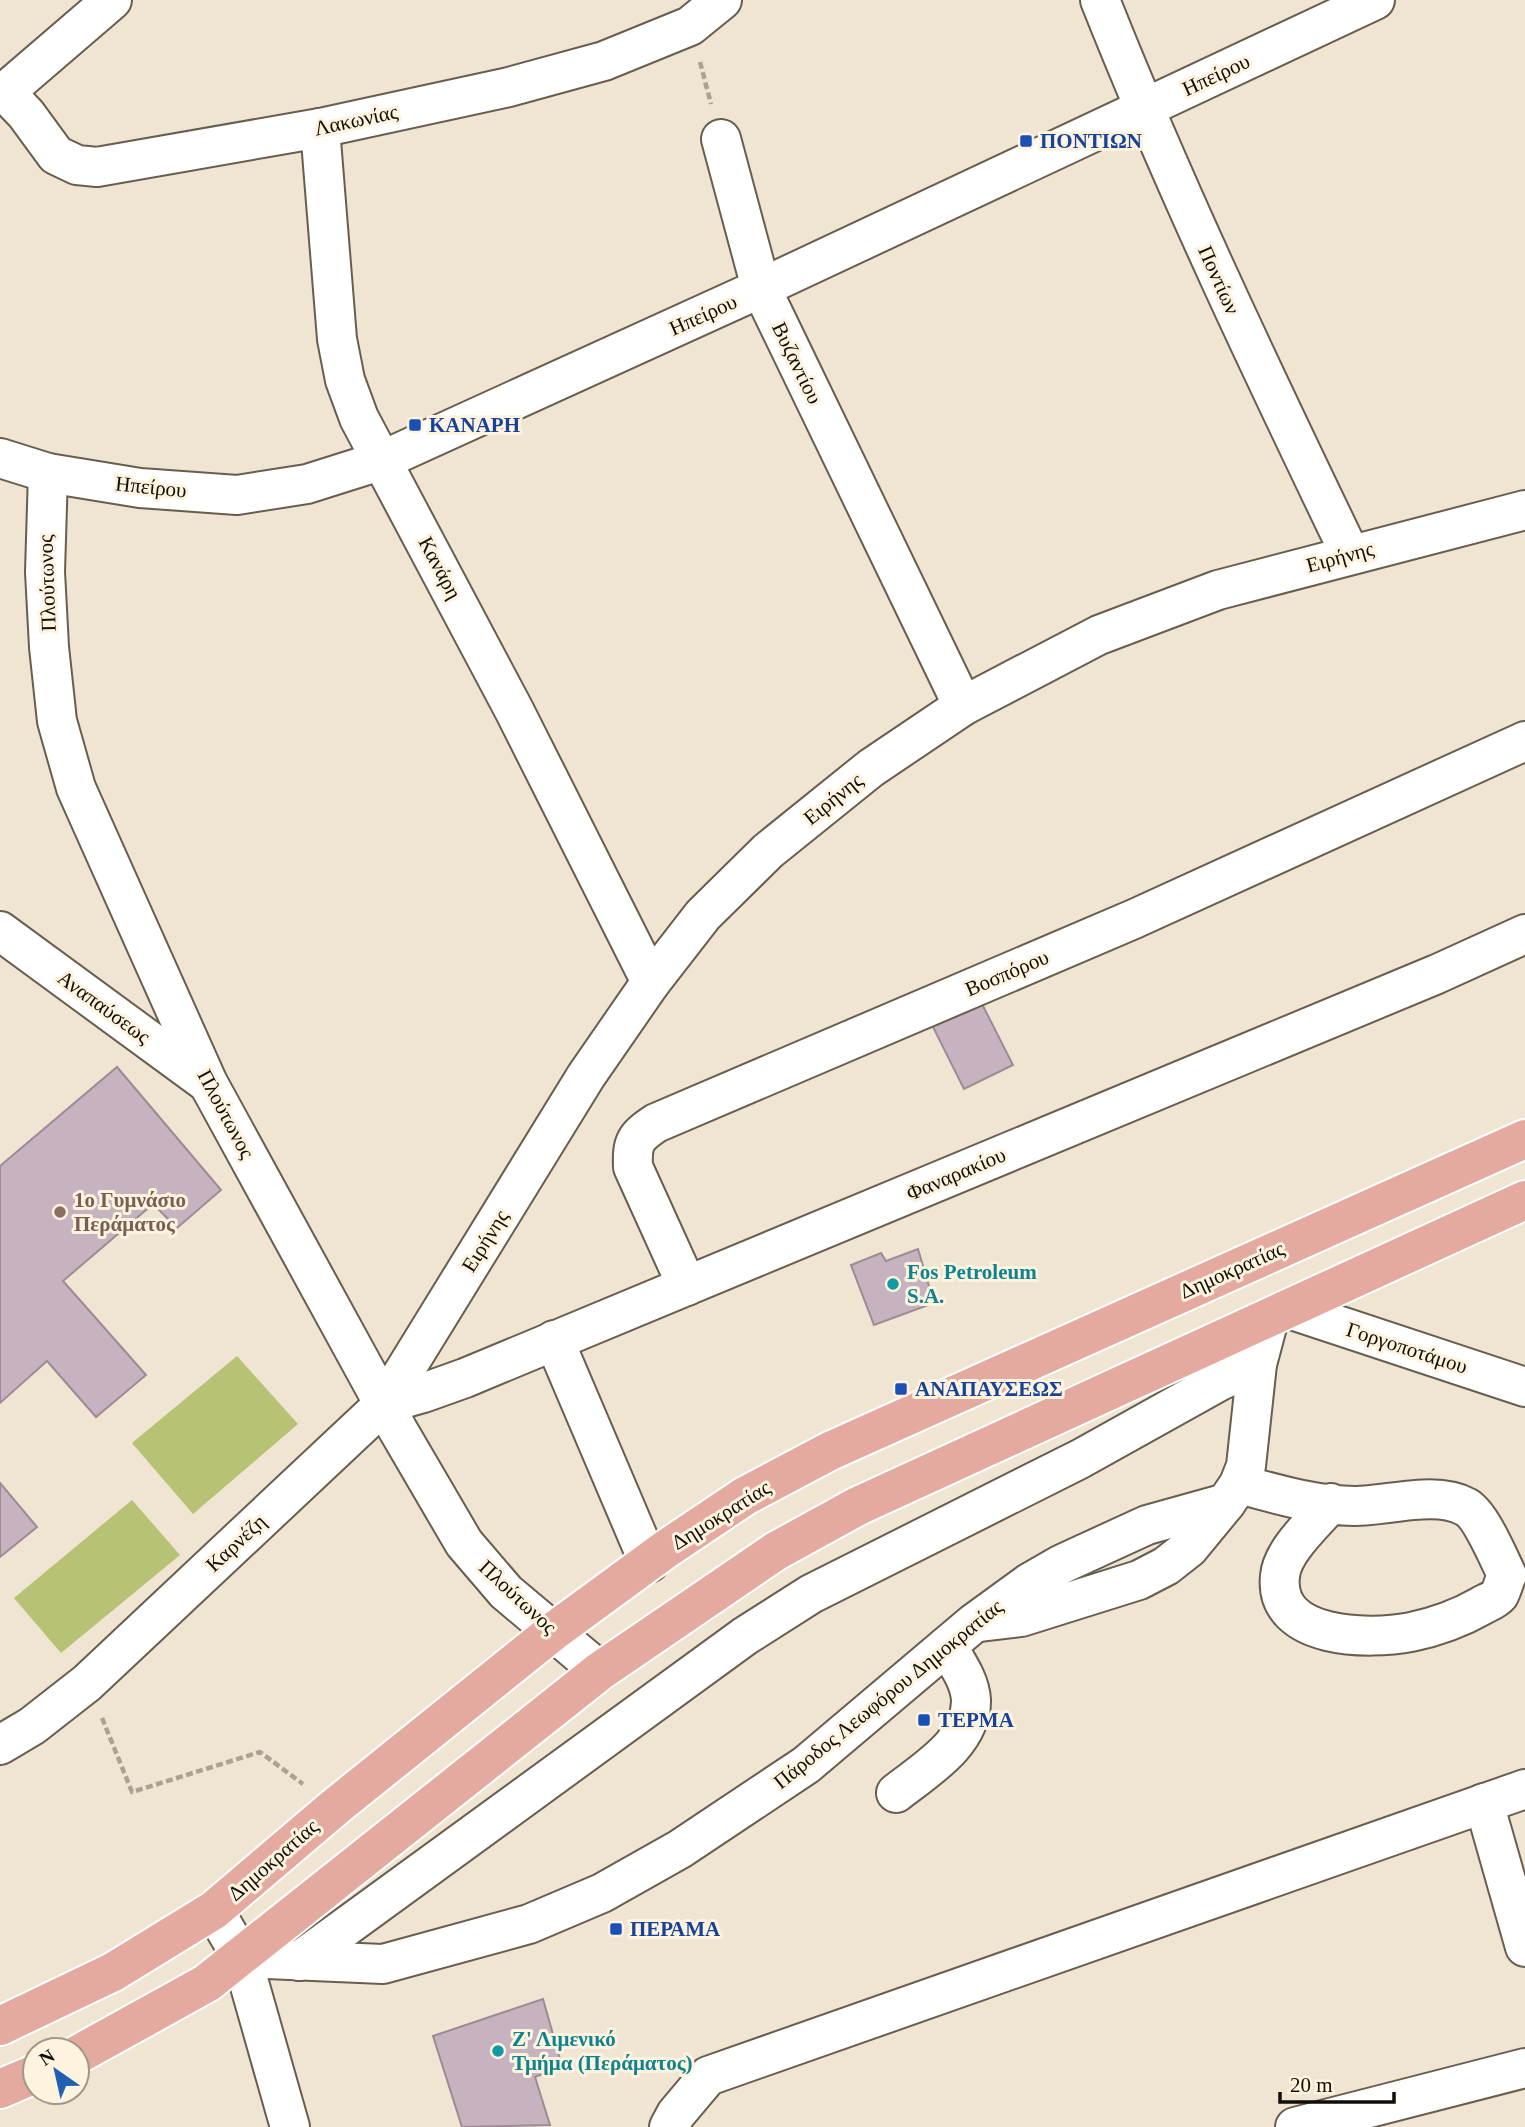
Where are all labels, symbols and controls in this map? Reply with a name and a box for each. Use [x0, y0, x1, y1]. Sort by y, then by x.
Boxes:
street label: Ηπείρου [1178, 49, 1254, 101]
street label: Λακωνίας [312, 99, 401, 141]
place label: ΠΟΝΤΙΩΝ [1040, 129, 1142, 153]
marker: ΠΟΝΤΙΩΝ [1018, 133, 1034, 149]
street label: Ποντίων [1193, 242, 1245, 318]
street label: Ηπείρου [665, 289, 741, 341]
street label: Βυζαντίου [767, 318, 827, 408]
place label: ΚΑΝΑΡΗ [429, 413, 520, 437]
marker: ΚΑΝΑΡΗ [407, 417, 423, 433]
street label: Ηπείρου [114, 471, 188, 503]
street label: Κανάρη [414, 533, 466, 603]
street label: Πλούτωνος [33, 534, 61, 632]
street label: Ειρήνης [1304, 536, 1377, 577]
street label: Ειρήνης [799, 768, 868, 830]
street label: Βοσπόρου [962, 945, 1052, 1001]
street label: Αναπαύσεως [53, 965, 155, 1049]
street label: Πλούτωνος [193, 1066, 260, 1163]
street label: Φαναρακίου [903, 1142, 1009, 1206]
place label: 1ο Γυμνάσιο Περάματος [74, 1188, 186, 1236]
marker: 1ο Γυμνάσιο Περάματος [52, 1204, 68, 1220]
street label: Ειρήνης [457, 1205, 514, 1277]
street label: Δημοκρατίας [1176, 1236, 1289, 1304]
place label: Fos Petroleum S.A. [907, 1260, 1037, 1308]
marker: Fos Petroleum S.A. [885, 1276, 901, 1292]
street label: Γοργοποτάμου [1344, 1317, 1470, 1379]
place label: ΑΝΑΠΑΥΣΕΩΣ [915, 1377, 1063, 1401]
marker: ΑΝΑΠΑΥΣΕΩΣ [893, 1381, 909, 1397]
street label: Δημοκρατίας [667, 1475, 775, 1555]
street label: Καρνέζη [201, 1509, 271, 1577]
street label: Πλούτωνος [474, 1555, 562, 1639]
street label: Πάροδος Λεωφόρου Δημοκρατίας [769, 1594, 1008, 1794]
place label: ΤΕΡΜΑ [938, 1708, 1015, 1732]
marker: ΤΕΡΜΑ [916, 1712, 932, 1728]
street label: Δημοκρατίας [223, 1814, 324, 1906]
place label: ΠΕΡΑΜΑ [630, 1917, 721, 1941]
marker: ΠΕΡΑΜΑ [608, 1921, 624, 1937]
place label: Ζ' Λιμενικό Τμήμα (Περάματος) [512, 2027, 693, 2075]
north arrow [21, 2036, 91, 2106]
marker: Ζ' Λιμενικό Τμήμα (Περάματος) [490, 2043, 506, 2059]
text: N [35, 2045, 59, 2070]
scale bar [1280, 2060, 1394, 2104]
text: 20 m [1290, 2073, 1333, 2097]

